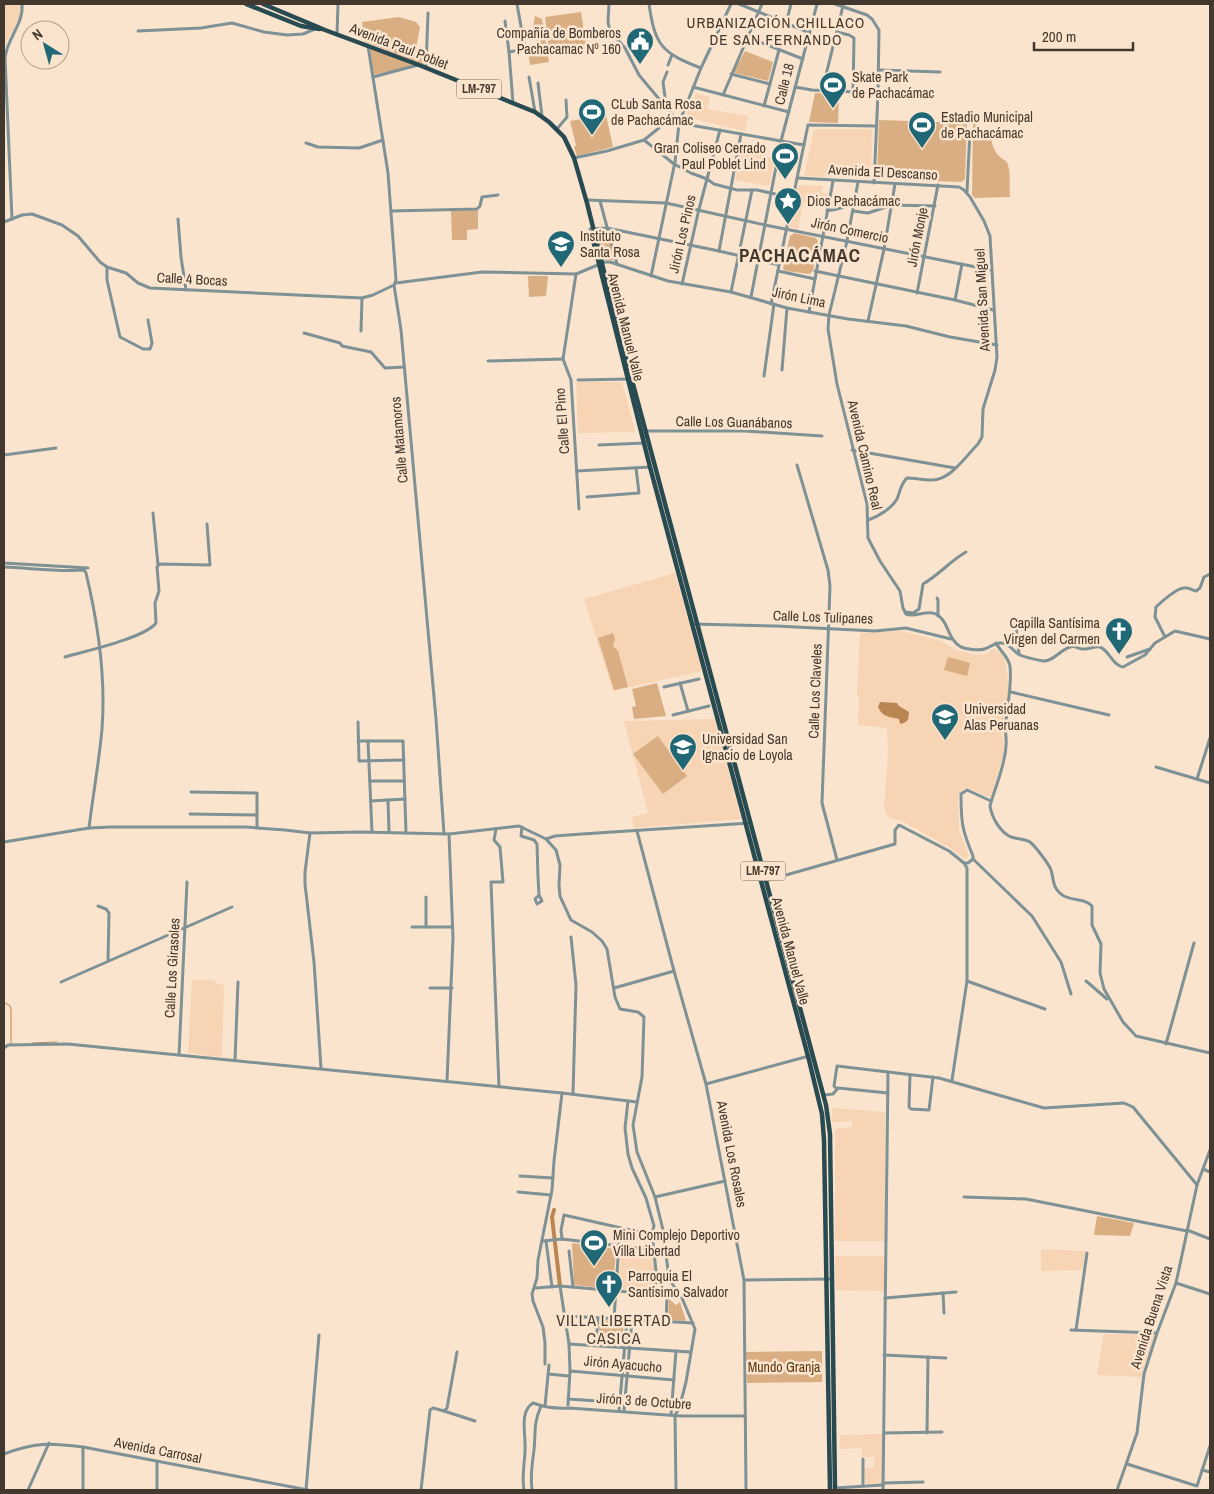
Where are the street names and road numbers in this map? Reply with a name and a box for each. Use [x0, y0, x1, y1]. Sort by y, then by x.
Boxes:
street label: Avenida Paul Poblet [346, 19, 451, 73]
street label: Calle 18 [770, 61, 798, 107]
road number: LM-797 [456, 80, 502, 98]
street label: Avenida El Descanso [827, 160, 938, 184]
street label: Jirón Los Pinos [664, 193, 700, 275]
street label: Jirón Monje [902, 206, 932, 268]
street label: Jirón Comercio [810, 213, 890, 247]
street label: Avenida San Miguel [970, 248, 994, 353]
street label: Calle 4 Bocas [156, 268, 228, 290]
street label: Avenida Manuel Valle [604, 270, 648, 383]
street label: Jirón Lima [771, 283, 828, 312]
street label: Calle El Pino [551, 387, 573, 455]
street label: Calle Matamoros [386, 396, 412, 484]
street label: Avenida Camino Real [843, 397, 886, 512]
street label: Calle Los Guanábanos [675, 412, 793, 432]
street label: Calle Los Tulipanes [773, 606, 874, 628]
street label: Calle Los Claveles [804, 643, 826, 739]
road number: LM-797 [740, 861, 786, 880]
street label: Avenida Manuel Valle [768, 894, 814, 1007]
street label: Calle Los Girasoles [160, 917, 184, 1018]
street label: Avenida Los Rosales [713, 1098, 751, 1209]
street label: Avenida Buena Vista [1126, 1263, 1176, 1372]
street label: Jirón Ayacucho [583, 1352, 663, 1376]
street label: Jirón 3 de Octubre [596, 1389, 692, 1413]
street label: Avenida Carrosal [112, 1433, 203, 1467]

